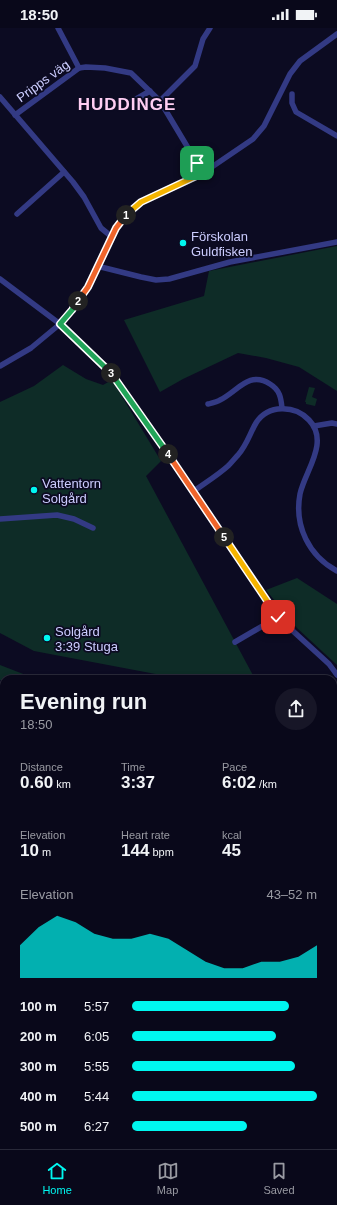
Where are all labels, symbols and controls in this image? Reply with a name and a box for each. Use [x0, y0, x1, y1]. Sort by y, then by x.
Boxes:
text: 18:50 [20, 6, 58, 23]
street label: Pripps väg [14, 57, 72, 105]
district label: HUDDINGE [78, 95, 176, 114]
pin [180, 146, 214, 180]
icon: arrive [186, 152, 208, 174]
pin: 1 [116, 205, 136, 225]
text: 1 [123, 209, 129, 221]
place label: Förskolan Guldfisken [191, 229, 252, 259]
marker: Förskolan Guldfisken [178, 238, 188, 248]
pin: 2 [68, 291, 88, 311]
text: 2 [75, 295, 81, 307]
pin: 3 [101, 363, 121, 383]
text: 3 [108, 367, 114, 379]
pin: 4 [158, 444, 178, 464]
text: 4 [165, 448, 171, 460]
place label: Vattentorn Solgård [42, 476, 101, 506]
marker: Vattentorn Solgård [29, 485, 39, 495]
pin: 5 [214, 527, 234, 547]
text: 5 [221, 531, 227, 543]
pin [261, 600, 295, 634]
icon: check [267, 606, 289, 628]
place label: Solgård 3:39 Stuga [55, 624, 119, 654]
marker: Solgård 3:39 Stuga [42, 633, 52, 643]
button: share [275, 688, 317, 730]
text: Evening run [20, 689, 147, 714]
text: 18:50 [20, 717, 53, 732]
text: Distance [20, 761, 63, 773]
text: Time [121, 761, 145, 773]
text: Pace [222, 761, 247, 773]
text: 0.60 [20, 773, 53, 792]
text: 3:37 [121, 773, 155, 792]
text: 6:02 [222, 773, 256, 792]
text: km [53, 778, 71, 790]
text: /km [256, 778, 277, 790]
text: Elevation [20, 829, 65, 841]
text: Heart rate [121, 829, 170, 841]
text: kcal [222, 829, 242, 841]
text: 10 [20, 841, 39, 860]
text: 144 [121, 841, 149, 860]
text: 45 [222, 841, 241, 860]
text: m [39, 846, 51, 858]
text: bpm [149, 846, 174, 858]
text: Elevation [20, 887, 73, 902]
text: 43–52 m [266, 887, 317, 902]
text: 100 m [20, 999, 57, 1014]
text: 5:57 [84, 999, 109, 1014]
text: 200 m [20, 1029, 57, 1044]
text: 6:05 [84, 1029, 109, 1044]
text: 300 m [20, 1059, 57, 1074]
text: 5:55 [84, 1059, 109, 1074]
text: 400 m [20, 1089, 57, 1104]
text: 5:44 [84, 1089, 109, 1104]
text: 500 m [20, 1119, 57, 1134]
text: 6:27 [84, 1119, 109, 1134]
tab: Home [42, 1160, 72, 1196]
tab: Map [157, 1160, 179, 1196]
tab: Saved [263, 1160, 295, 1196]

